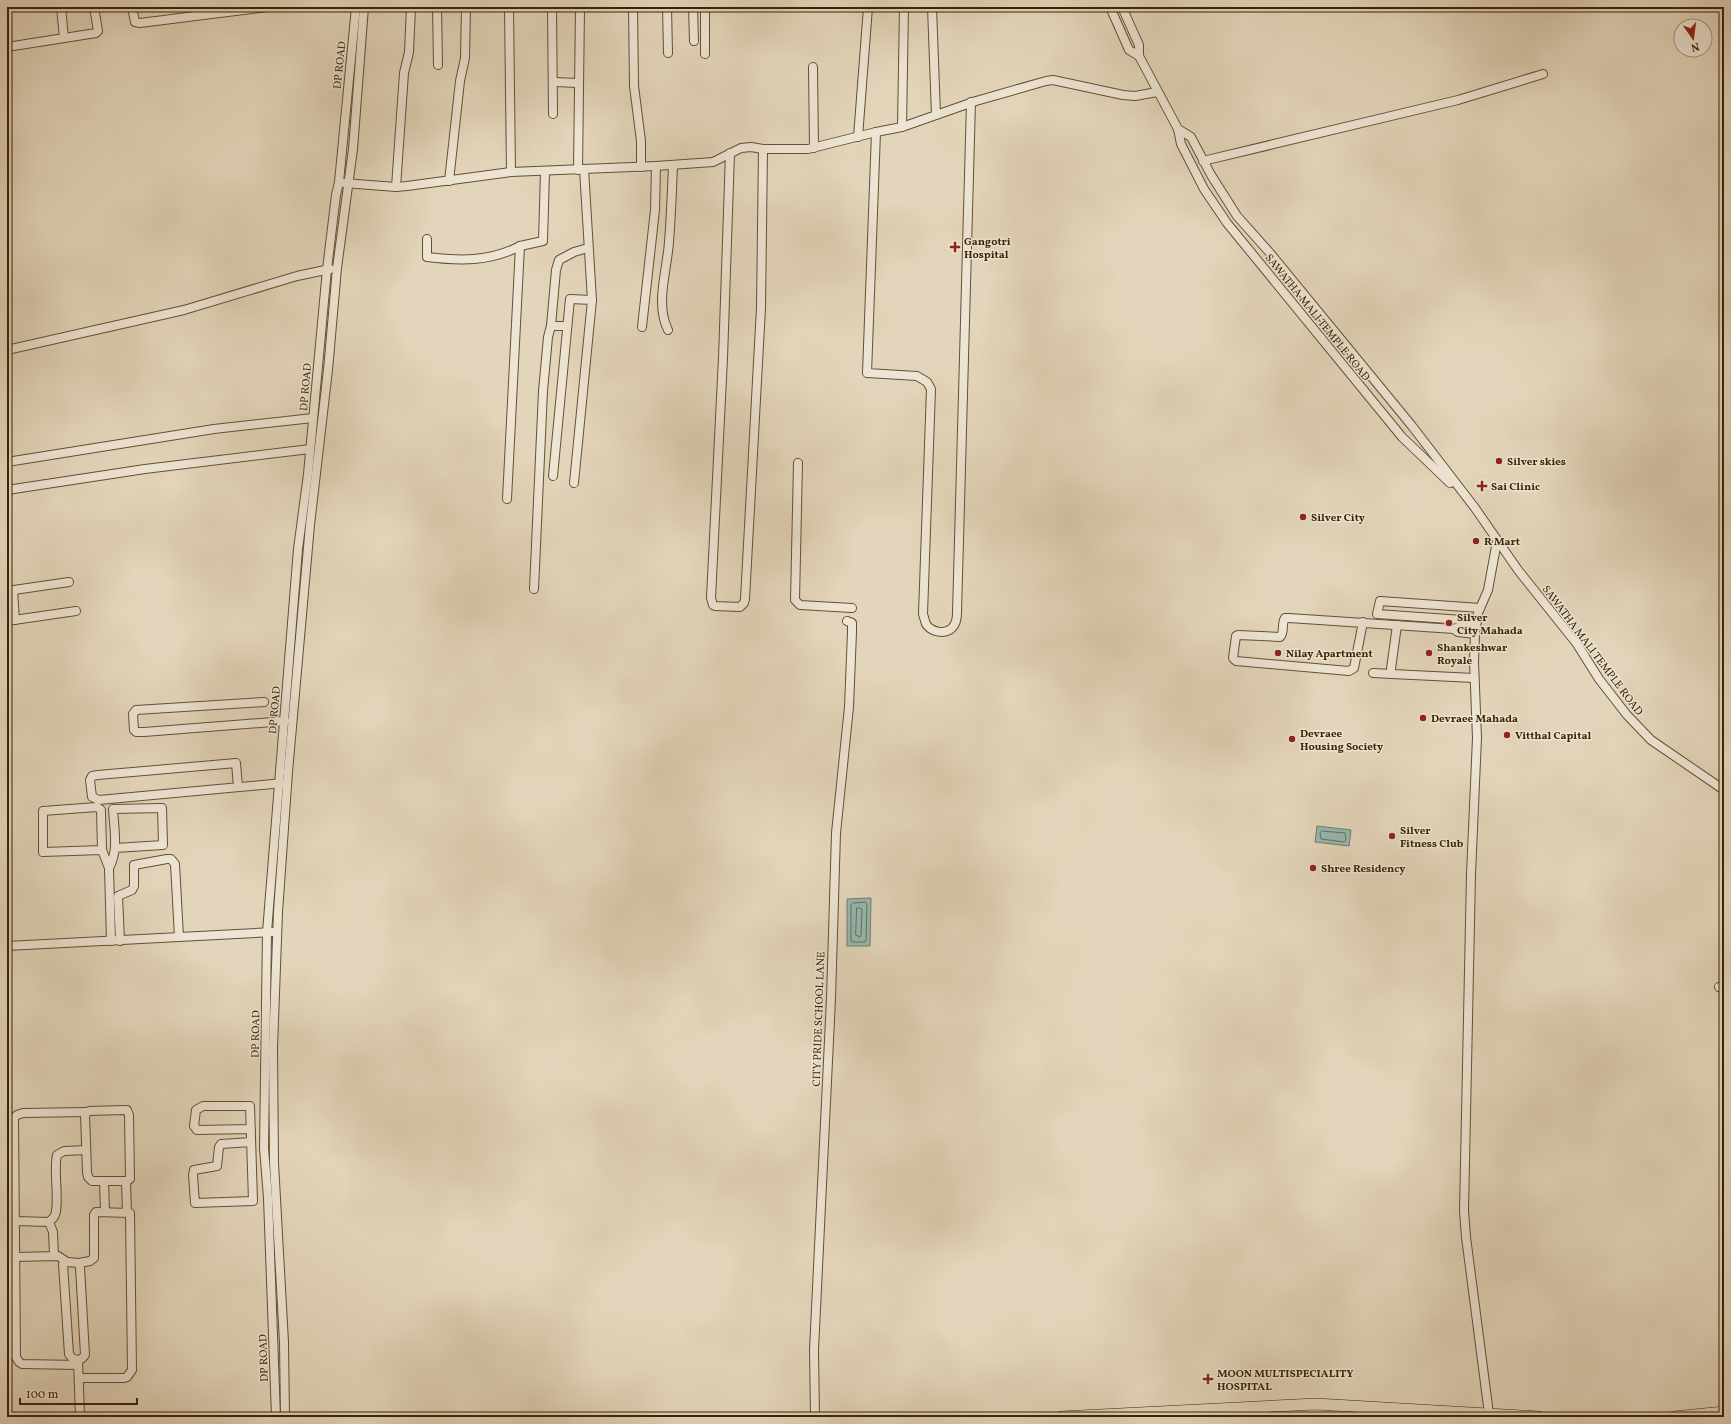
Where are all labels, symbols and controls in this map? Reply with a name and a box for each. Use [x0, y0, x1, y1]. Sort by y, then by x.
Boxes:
north arrow [1673, 18, 1713, 58]
text: N [1689, 38, 1701, 54]
street label: DP ROAD [331, 41, 350, 90]
place label: Gangotri Hospital [964, 235, 1011, 263]
marker: Gangotri Hospital [949, 241, 961, 253]
street label: SAWATHA MALI TEMPLE ROAD [1261, 251, 1373, 385]
street label: DP ROAD [297, 363, 316, 412]
place label: Silver skies [1507, 455, 1566, 470]
marker: Silver skies [1494, 456, 1504, 466]
marker: Sai Clinic [1476, 480, 1488, 492]
place label: Sai Clinic [1491, 480, 1540, 495]
place label: Silver City [1311, 511, 1366, 526]
marker: Silver City [1298, 512, 1308, 522]
place label: R Mart [1484, 535, 1520, 550]
marker: R Mart [1471, 536, 1481, 546]
street label: SAWATHA MALI TEMPLE ROAD [1538, 583, 1646, 719]
place label: Silver City Mahada [1457, 611, 1523, 639]
marker: Silver City Mahada [1444, 618, 1454, 628]
place label: Shankeshwar Royale [1437, 641, 1508, 669]
place label: Nilay Apartment [1286, 647, 1373, 662]
marker: Nilay Apartment [1273, 648, 1283, 658]
marker: Shankeshwar Royale [1424, 648, 1434, 658]
street label: DP ROAD [266, 686, 285, 735]
place label: Devraee Mahada [1431, 712, 1518, 727]
marker: Devraee Mahada [1418, 713, 1428, 723]
place label: Devraee Housing Society [1300, 727, 1384, 755]
place label: Vitthal Capital [1515, 729, 1591, 744]
marker: Vitthal Capital [1502, 730, 1512, 740]
marker: Devraee Housing Society [1287, 734, 1297, 744]
place label: Silver Fitness Club [1400, 824, 1464, 852]
marker: Silver Fitness Club [1387, 831, 1397, 841]
place label: Shree Residency [1321, 862, 1406, 877]
marker: Shree Residency [1308, 863, 1318, 873]
street label: CITY PRIDE SCHOOL LANE [810, 951, 829, 1087]
street label: DP ROAD [249, 1010, 264, 1058]
street label: DP ROAD [256, 1334, 273, 1382]
place label: MOON MULTISPECIALITY HOSPITAL [1217, 1367, 1353, 1395]
marker: MOON MULTISPECIALITY HOSPITAL [1202, 1373, 1214, 1385]
scale bar [20, 1380, 137, 1406]
text: 100 m [26, 1387, 59, 1403]

